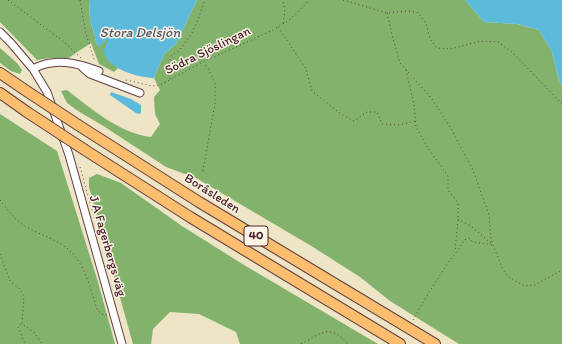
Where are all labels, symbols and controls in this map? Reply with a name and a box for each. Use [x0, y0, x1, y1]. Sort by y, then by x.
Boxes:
street label: Södra Sjöslingan [163, 24, 253, 78]
water label: Stora Delsjön [100, 25, 180, 41]
street label: Boråsleden [181, 171, 243, 217]
street label: J A Fagerbergs väg [85, 194, 129, 298]
road number: 40 [244, 226, 268, 246]

